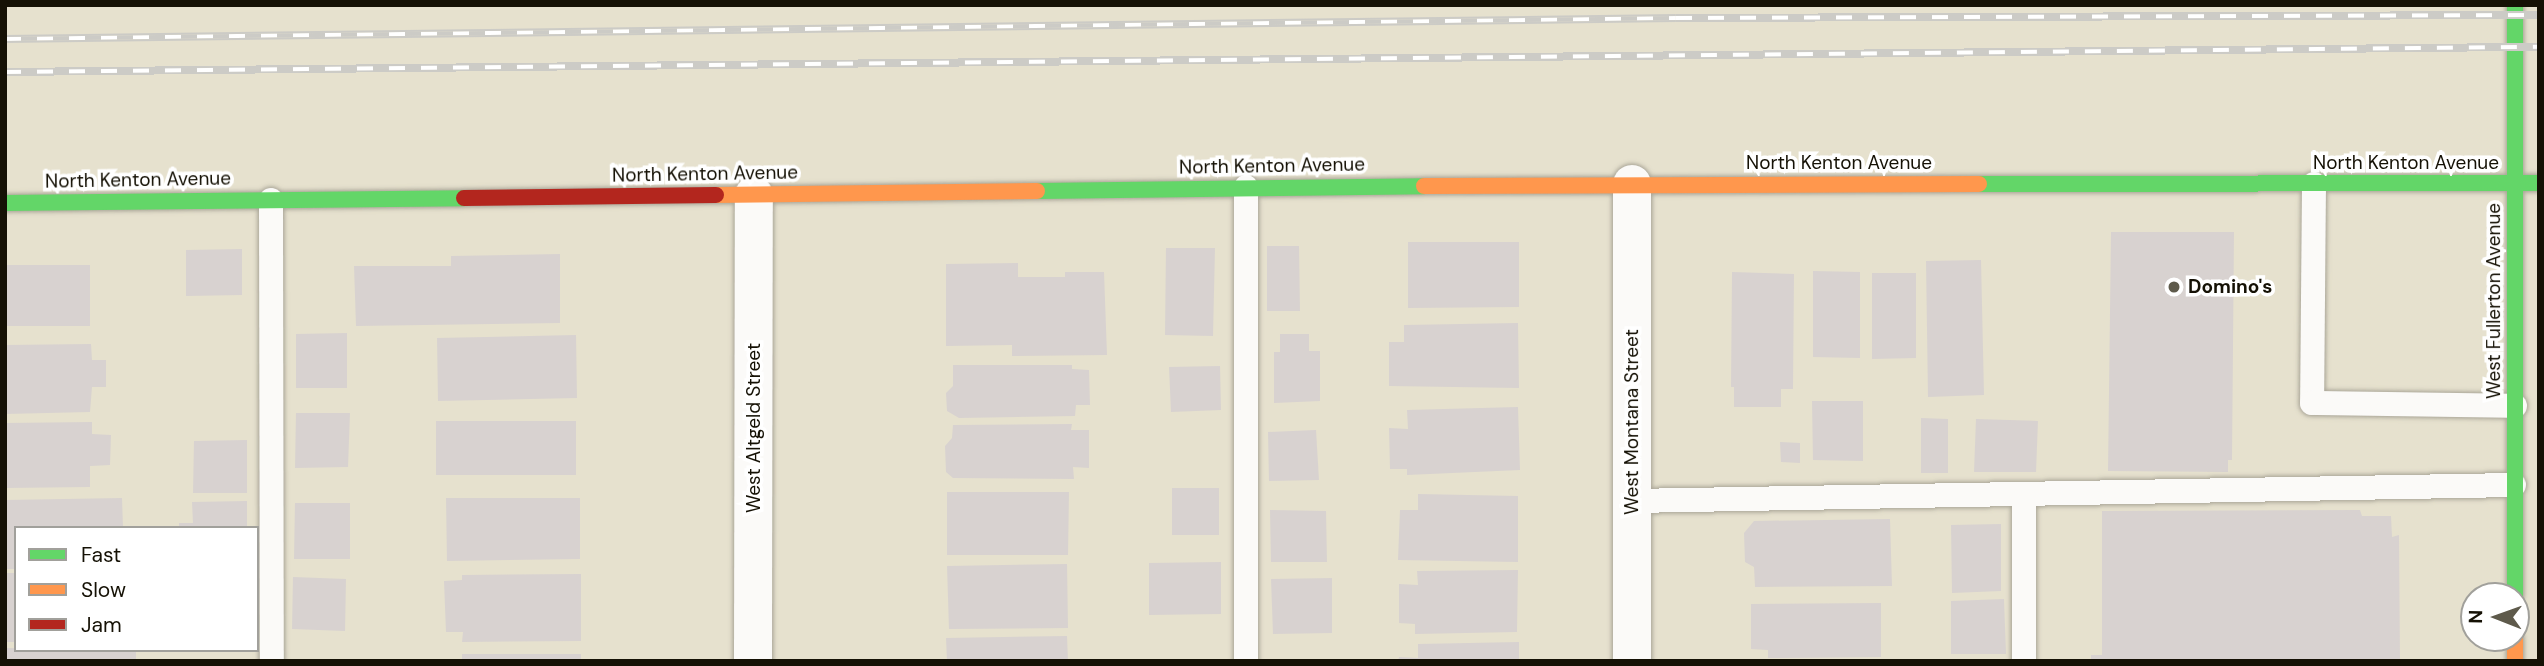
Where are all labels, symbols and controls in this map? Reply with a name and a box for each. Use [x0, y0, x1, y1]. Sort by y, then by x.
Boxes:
street label: North Kenton Avenue [1746, 152, 1932, 174]
street label: North Kenton Avenue [2313, 152, 2499, 174]
street label: North Kenton Avenue [1179, 153, 1365, 179]
street label: North Kenton Avenue [612, 161, 798, 187]
street label: North Kenton Avenue [45, 167, 231, 193]
street label: West Fullerton Avenue [2483, 203, 2505, 399]
place label: Domino's [2188, 276, 2272, 298]
marker: Domino's [2166, 279, 2182, 295]
street label: West Montana Street [1621, 329, 1643, 515]
street label: West Altgeld Street [743, 343, 765, 513]
legend [14, 526, 259, 652]
text: Fast [81, 541, 121, 569]
text: Slow [81, 576, 126, 604]
north arrow [2460, 582, 2530, 652]
text: N [2463, 610, 2488, 624]
text: Jam [81, 611, 122, 639]

